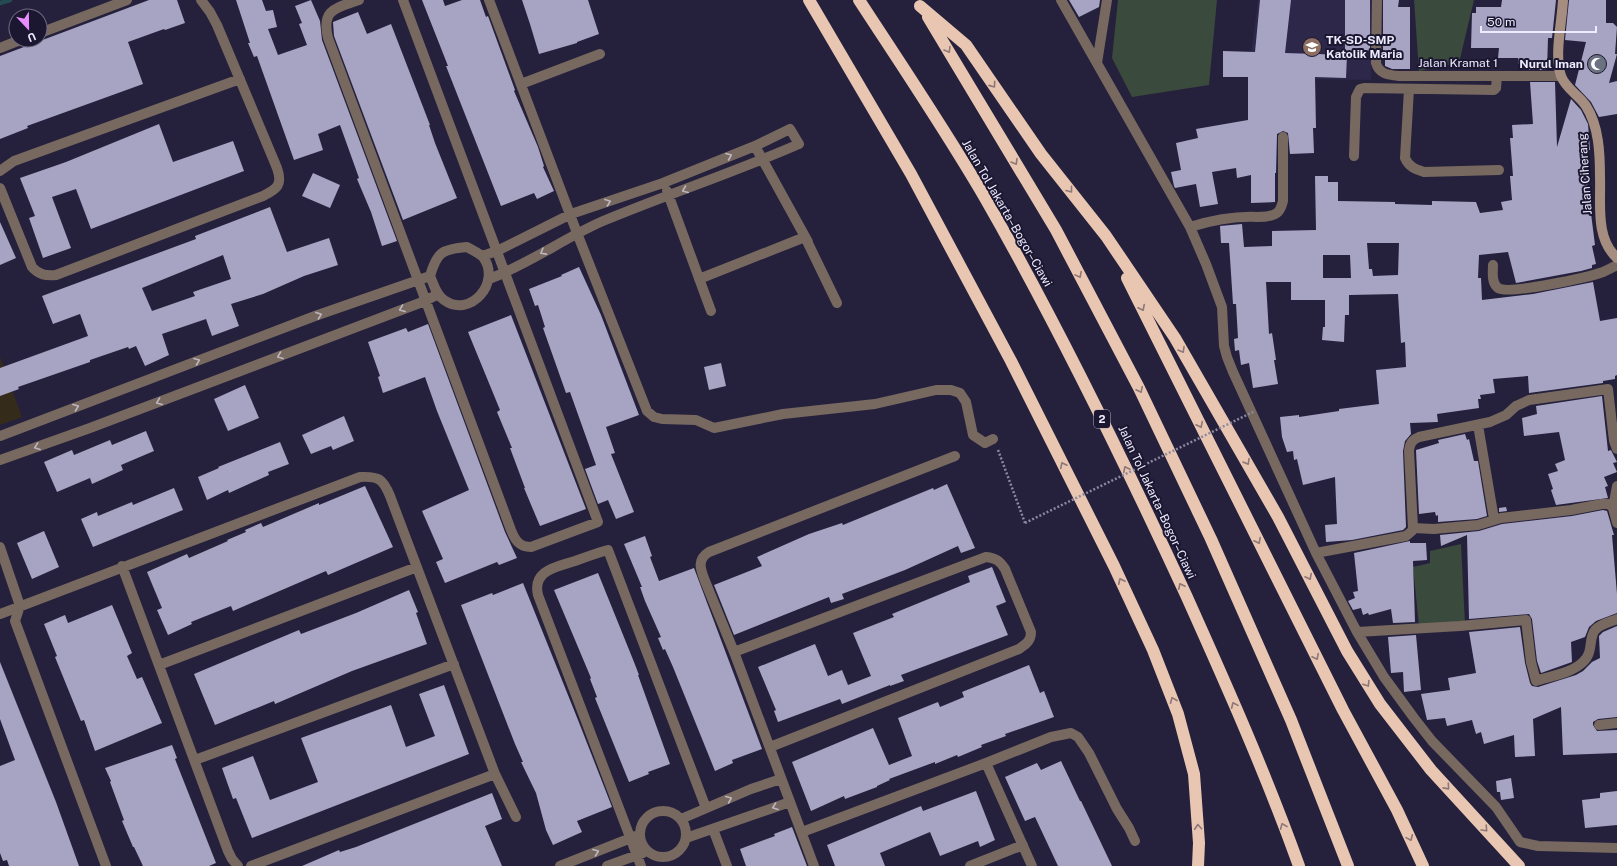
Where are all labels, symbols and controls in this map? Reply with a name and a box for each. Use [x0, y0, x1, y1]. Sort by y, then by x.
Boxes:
north arrow [8, 8, 48, 48]
scale bar [1481, 8, 1596, 34]
text: 50 m [1487, 15, 1515, 29]
text: U [26, 30, 38, 44]
place label: TK-SD-SMP Katolik Maria [1326, 33, 1402, 61]
school or university icon: TK-SD-SMP Katolik Maria [1301, 36, 1323, 58]
one-way arrow [943, 46, 951, 53]
mosque icon: Nurul Iman [1586, 53, 1608, 75]
street label: Jalan Kramat 1 [1418, 56, 1498, 70]
place label: Nurul Iman [1519, 57, 1583, 71]
one-way arrow [988, 81, 996, 88]
street label: Jalan Ciherang [1575, 133, 1595, 215]
street label: Jalan Tol Jakarta–Bogor–Ciawi [959, 137, 1055, 289]
one-way arrow [726, 153, 733, 161]
one-way arrow [1010, 158, 1017, 165]
one-way arrow [681, 185, 688, 193]
one-way arrow [1065, 186, 1072, 193]
one-way arrow [604, 199, 611, 207]
one-way arrow [539, 247, 547, 255]
one-way arrow [1074, 271, 1082, 278]
one-way arrow [1137, 304, 1145, 312]
one-way arrow [398, 305, 405, 313]
one-way arrow [315, 312, 322, 320]
one-way arrow [1178, 346, 1185, 353]
one-way arrow [277, 351, 284, 359]
one-way arrow [194, 358, 201, 366]
one-way arrow [1135, 386, 1143, 393]
one-way arrow [155, 397, 162, 405]
one-way arrow [72, 404, 79, 412]
road number: 2 [1094, 410, 1110, 428]
one-way arrow [1195, 420, 1203, 428]
street label: Jalan Tol Jakarta–Bogor–Ciawi [1115, 423, 1199, 581]
one-way arrow [34, 442, 41, 451]
one-way arrow [1242, 458, 1249, 466]
one-way arrow [1060, 461, 1068, 469]
one-way arrow [1123, 465, 1131, 473]
one-way arrow [1253, 537, 1261, 544]
one-way arrow [1304, 573, 1311, 580]
one-way arrow [1118, 578, 1126, 586]
one-way arrow [1178, 583, 1186, 590]
one-way arrow [1311, 653, 1319, 661]
one-way arrow [1363, 680, 1370, 687]
one-way arrow [1170, 697, 1178, 705]
one-way arrow [1231, 702, 1239, 709]
one-way arrow [1442, 782, 1449, 790]
one-way arrow [725, 795, 732, 803]
one-way arrow [772, 803, 779, 811]
one-way arrow [1280, 822, 1288, 829]
one-way arrow [1193, 824, 1202, 830]
one-way arrow [1480, 824, 1488, 832]
one-way arrow [1405, 834, 1413, 841]
one-way arrow [593, 848, 600, 856]

